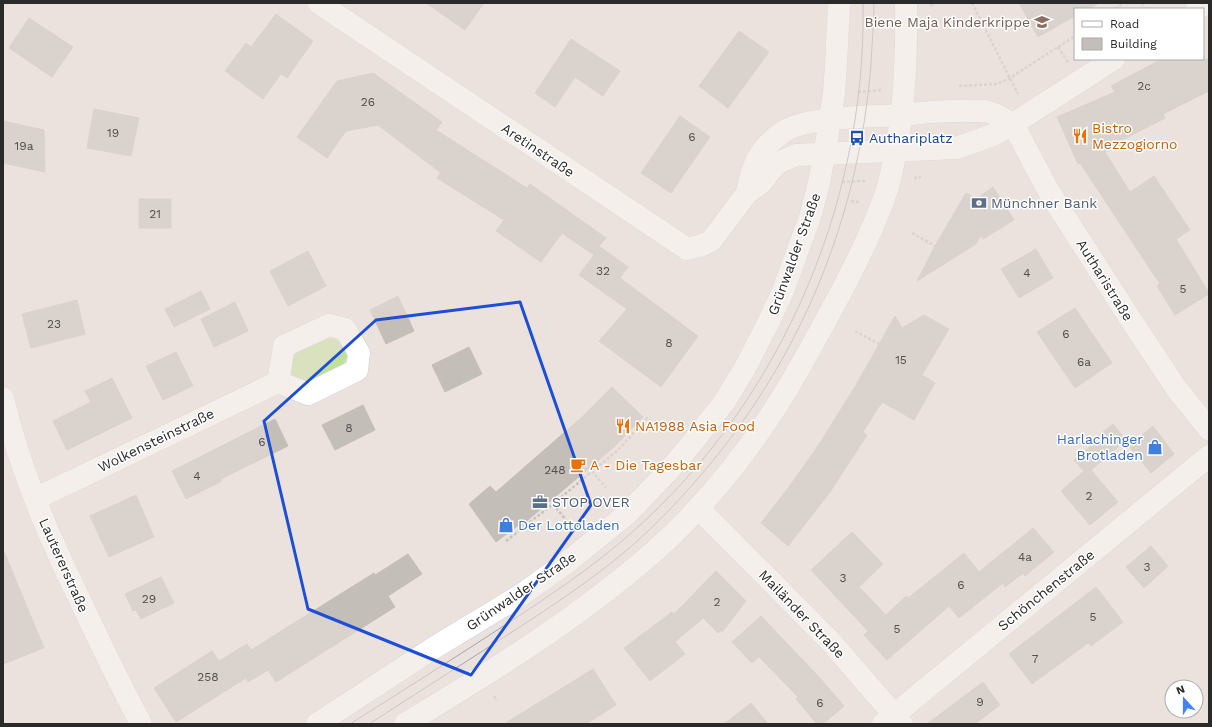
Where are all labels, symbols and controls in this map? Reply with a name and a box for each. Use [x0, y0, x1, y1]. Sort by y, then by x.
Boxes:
legend [1074, 8, 1204, 60]
school or university icon: Biene Maja Kinderkrippe [1033, 13, 1051, 31]
place label: Biene Maja Kinderkrippe [864, 14, 1030, 30]
text: Road [1110, 17, 1139, 31]
text: Building [1110, 37, 1157, 51]
house number: 2c [1137, 79, 1151, 93]
house number: 26 [361, 95, 375, 109]
street label: Aretinstraße [499, 120, 577, 180]
place label: Bistro Mezzogiorno [1092, 120, 1178, 152]
house number: 19 [107, 126, 119, 140]
restaurant icon: Bistro Mezzogiorno [1071, 127, 1089, 145]
bus stop icon: Authariplatz [848, 129, 866, 147]
house number: 6 [688, 130, 696, 144]
place label: Authariplatz [869, 130, 953, 146]
house number: 19a [15, 139, 34, 153]
street label: Grünwalder Straße [764, 191, 824, 317]
bank icon: Münchner Bank [970, 194, 988, 212]
place label: Münchner Bank [991, 195, 1097, 211]
house number: 21 [149, 207, 161, 221]
street label: Autharistraße [1074, 236, 1136, 324]
house number: 32 [596, 264, 610, 278]
house number: 4 [1023, 266, 1031, 280]
house number: 5 [1180, 282, 1187, 296]
house number: 23 [47, 317, 61, 331]
house number: 6 [1062, 327, 1070, 341]
house number: 8 [665, 336, 673, 350]
house number: 15 [895, 353, 907, 367]
house number: 6a [1077, 355, 1091, 369]
street label: Wolkensteinstraße [95, 405, 217, 475]
restaurant icon: NA1988 Asia Food [614, 417, 632, 435]
place label: NA1988 Asia Food [635, 418, 755, 434]
house number: 8 [345, 421, 353, 435]
place label: Harlachinger Brotladen [1057, 431, 1143, 463]
house number: 6 [258, 435, 266, 449]
shop icon: Harlachinger Brotladen [1146, 438, 1164, 456]
cafe icon: A - Die Tagesbar [569, 456, 587, 474]
place label: A - Die Tagesbar [590, 457, 702, 473]
house number: 248 [544, 463, 566, 477]
house number: 4 [193, 469, 201, 483]
house number: 2 [1086, 489, 1093, 503]
office icon: STOP OVER [531, 493, 549, 511]
place label: STOP OVER [552, 494, 630, 510]
street label: Lautererstraße [36, 515, 92, 615]
shop icon: Der Lottoladen [497, 516, 515, 534]
place label: Der Lottoladen [518, 517, 620, 533]
street label: Schönchenstraße [995, 546, 1097, 634]
street label: Grünwalder Straße [463, 548, 579, 634]
house number: 4a [1018, 550, 1032, 564]
house number: 3 [1144, 560, 1151, 574]
street label: Mailänder Straße [756, 567, 848, 661]
house number: 3 [840, 571, 847, 585]
house number: 6 [957, 578, 965, 592]
house number: 29 [142, 592, 156, 606]
house number: 2 [714, 595, 721, 609]
house number: 5 [1090, 610, 1097, 624]
house number: 5 [894, 622, 901, 636]
house number: 7 [1032, 652, 1039, 666]
house number: 258 [197, 670, 219, 684]
north arrow [1164, 679, 1204, 719]
text: N [1174, 683, 1187, 698]
house number: 9 [976, 695, 984, 709]
house number: 6 [816, 696, 824, 710]

